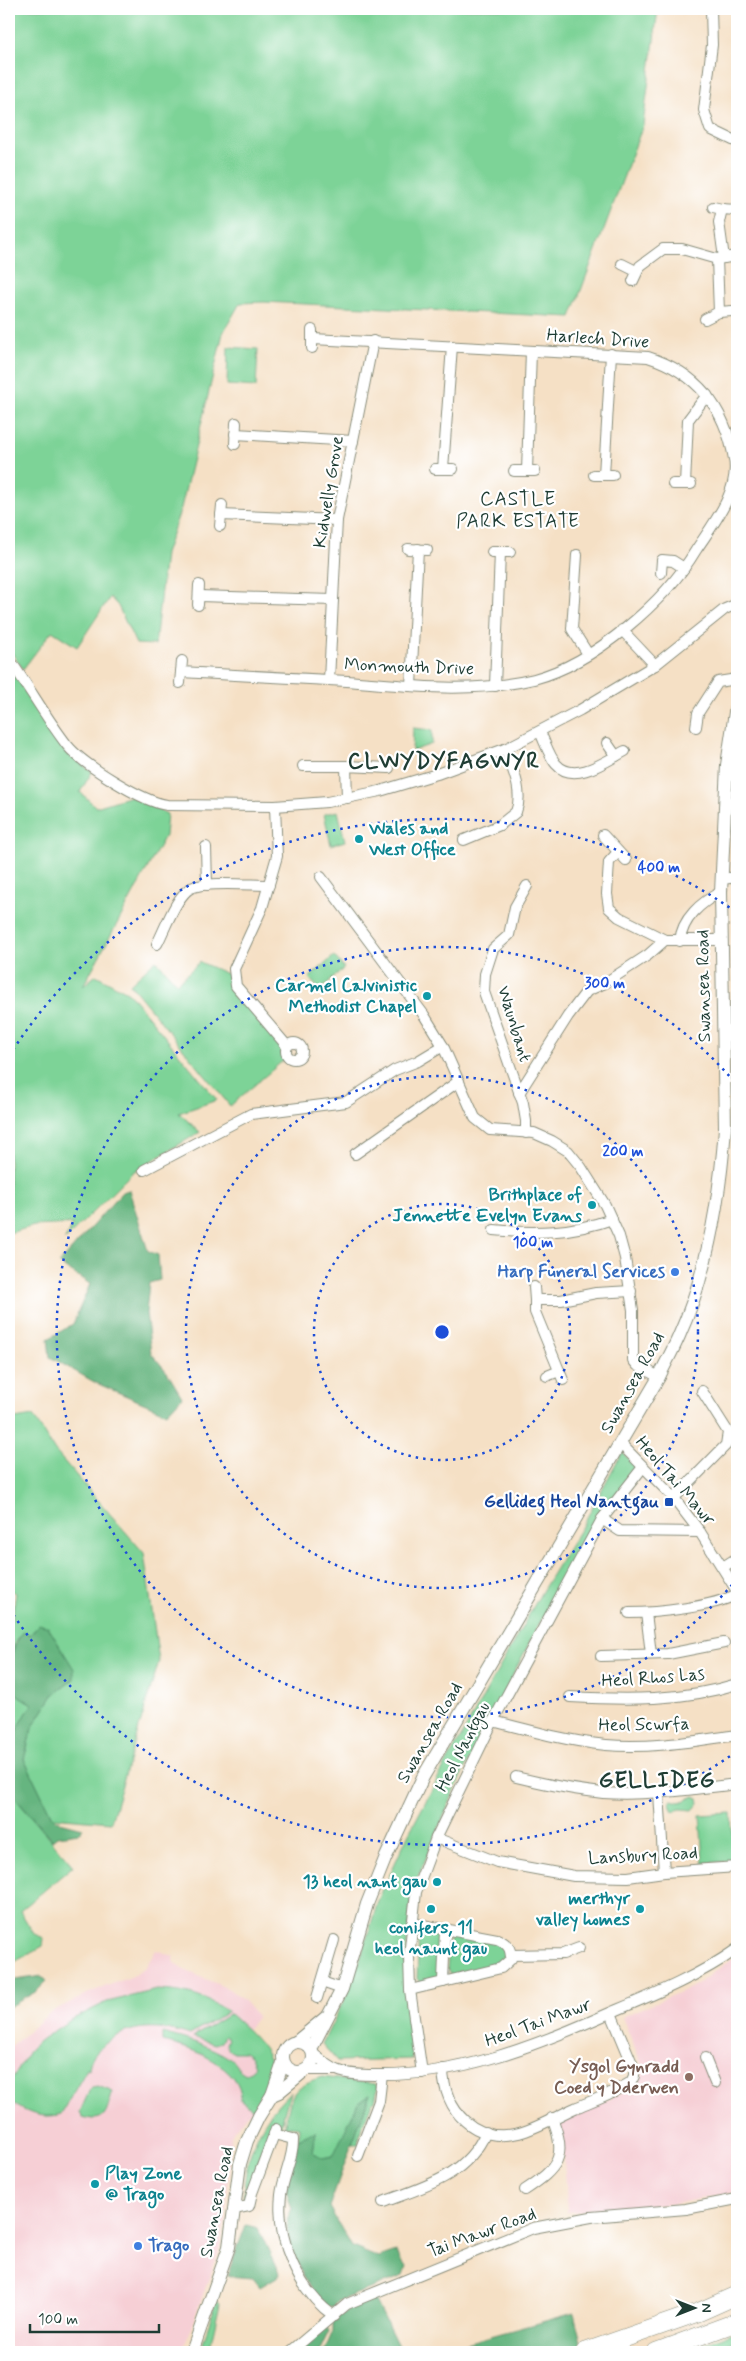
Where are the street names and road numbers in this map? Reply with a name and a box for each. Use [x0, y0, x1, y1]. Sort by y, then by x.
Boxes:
street label: Harlech Drive [546, 323, 650, 355]
street label: Kidwelly Grove [308, 434, 350, 550]
street label: Monmouth Drive [344, 653, 474, 681]
street label: Swansea Road [691, 929, 717, 1043]
street label: Waunbant [491, 983, 537, 1065]
street label: Swansea Road [595, 1328, 671, 1438]
street label: Heol Tai Mawr [629, 1431, 721, 1531]
street label: Heol Rhos Las [601, 1662, 705, 1694]
street label: Swansea Road [391, 1678, 469, 1788]
street label: Heol Nantgau [430, 1698, 497, 1797]
street label: Heol Scwrfa [598, 1712, 690, 1738]
street label: Lansbury Road [588, 1841, 698, 1871]
street label: Heol Tai Mawr [482, 1992, 595, 2053]
street label: Swansea Road [194, 2144, 240, 2260]
street label: Tai Mawr Road [424, 2202, 540, 2264]

